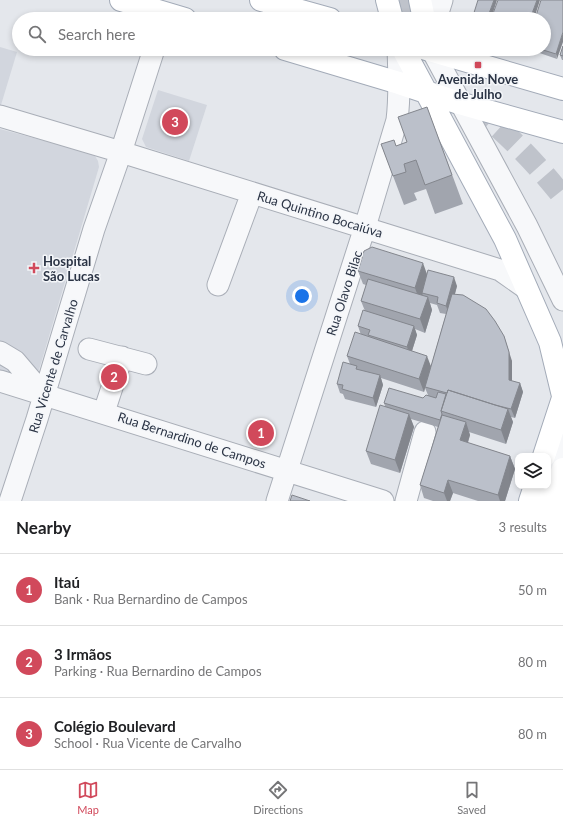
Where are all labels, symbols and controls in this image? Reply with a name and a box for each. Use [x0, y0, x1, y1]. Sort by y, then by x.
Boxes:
search box [12, 12, 551, 56]
icon: search [26, 23, 48, 45]
text: Search here [58, 25, 135, 43]
marker: Avenida Nove de Julho [473, 60, 483, 70]
place label: Avenida Nove de Julho [437, 71, 518, 102]
pin: 3 [162, 107, 188, 137]
street label: Rua Quintino Bocaiúva [255, 187, 385, 241]
street label: Rua Olavo Bilac [323, 248, 365, 338]
place label: Hospital São Lucas [43, 253, 100, 284]
marker: Hospital São Lucas [28, 262, 40, 274]
your location [292, 286, 312, 306]
street label: Rua Vicente de Carvalho [25, 297, 81, 435]
pin: 2 [101, 362, 127, 392]
street label: Rua Bernardino de Campos [116, 408, 269, 472]
pin: 1 [248, 418, 274, 448]
map controls [515, 453, 551, 489]
button: layers [515, 453, 551, 489]
text: Nearby [16, 517, 71, 538]
text: 3 results [499, 519, 547, 535]
text: Itaú [54, 573, 80, 591]
text: 1 [25, 582, 33, 598]
text: 50 m [518, 582, 547, 598]
text: Bank · Rua Bernardino de Campos [54, 591, 248, 607]
text: 3 Irmãos [54, 645, 112, 663]
text: 2 [25, 654, 33, 670]
text: 80 m [518, 654, 547, 670]
text: Parking · Rua Bernardino de Campos [54, 663, 262, 679]
text: Colégio Boulevard [54, 717, 176, 735]
text: 3 [25, 726, 33, 742]
text: 80 m [518, 726, 547, 742]
text: School · Rua Vicente de Carvalho [54, 735, 242, 751]
tab: Map [77, 779, 99, 816]
tab: Directions [253, 779, 303, 816]
tab: Saved [457, 779, 486, 816]

